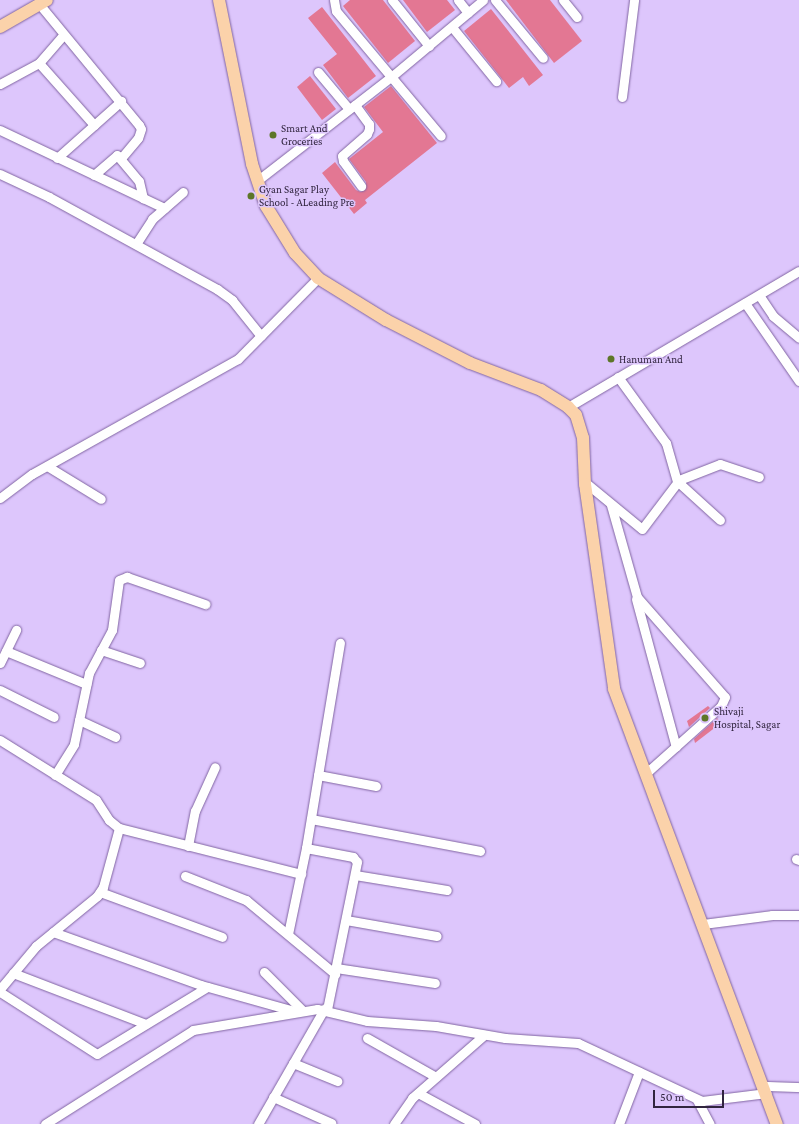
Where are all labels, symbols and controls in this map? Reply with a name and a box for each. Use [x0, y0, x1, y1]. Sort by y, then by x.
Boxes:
place label: Smart And Groceries [281, 122, 328, 148]
marker: Smart And Groceries [268, 130, 278, 140]
place label: Gyan Sagar Play School - ALeading Pre [259, 183, 354, 209]
marker: Gyan Sagar Play School - ALeading Pre [246, 191, 256, 201]
place label: Hanuman And [619, 352, 683, 366]
marker: Hanuman And [606, 354, 616, 364]
place label: Shivaji Hospital, Sagar [714, 705, 780, 731]
marker: Shivaji Hospital, Sagar [699, 712, 711, 724]
scale bar [655, 1082, 726, 1108]
text: 50 m [660, 1090, 684, 1104]

